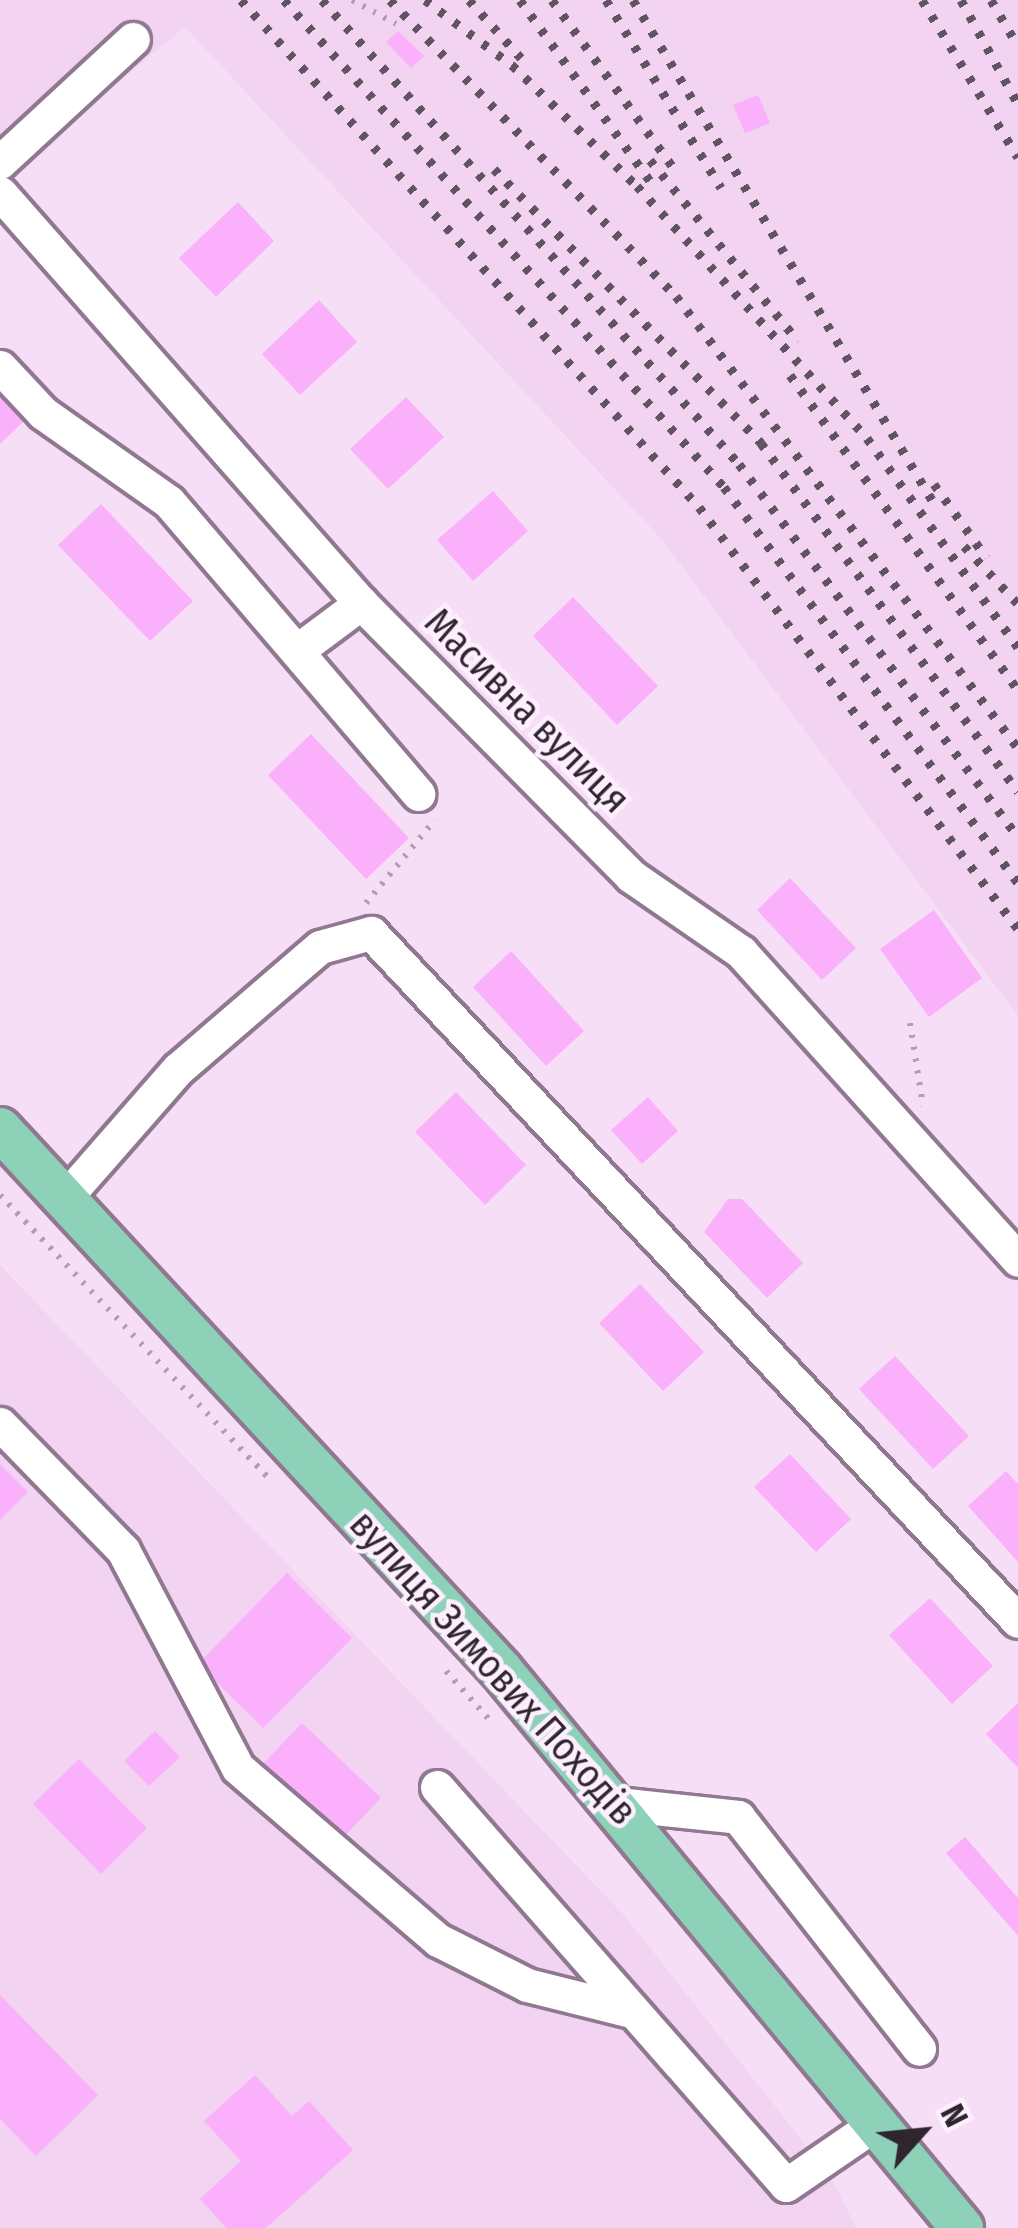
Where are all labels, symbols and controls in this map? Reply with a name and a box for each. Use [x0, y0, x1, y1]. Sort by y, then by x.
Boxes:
street label: Масивна вулиця [415, 599, 639, 823]
street label: вулиця Зимових Походів [340, 1501, 646, 1835]
north arrow [862, 2072, 982, 2192]
text: N [932, 2098, 976, 2134]

